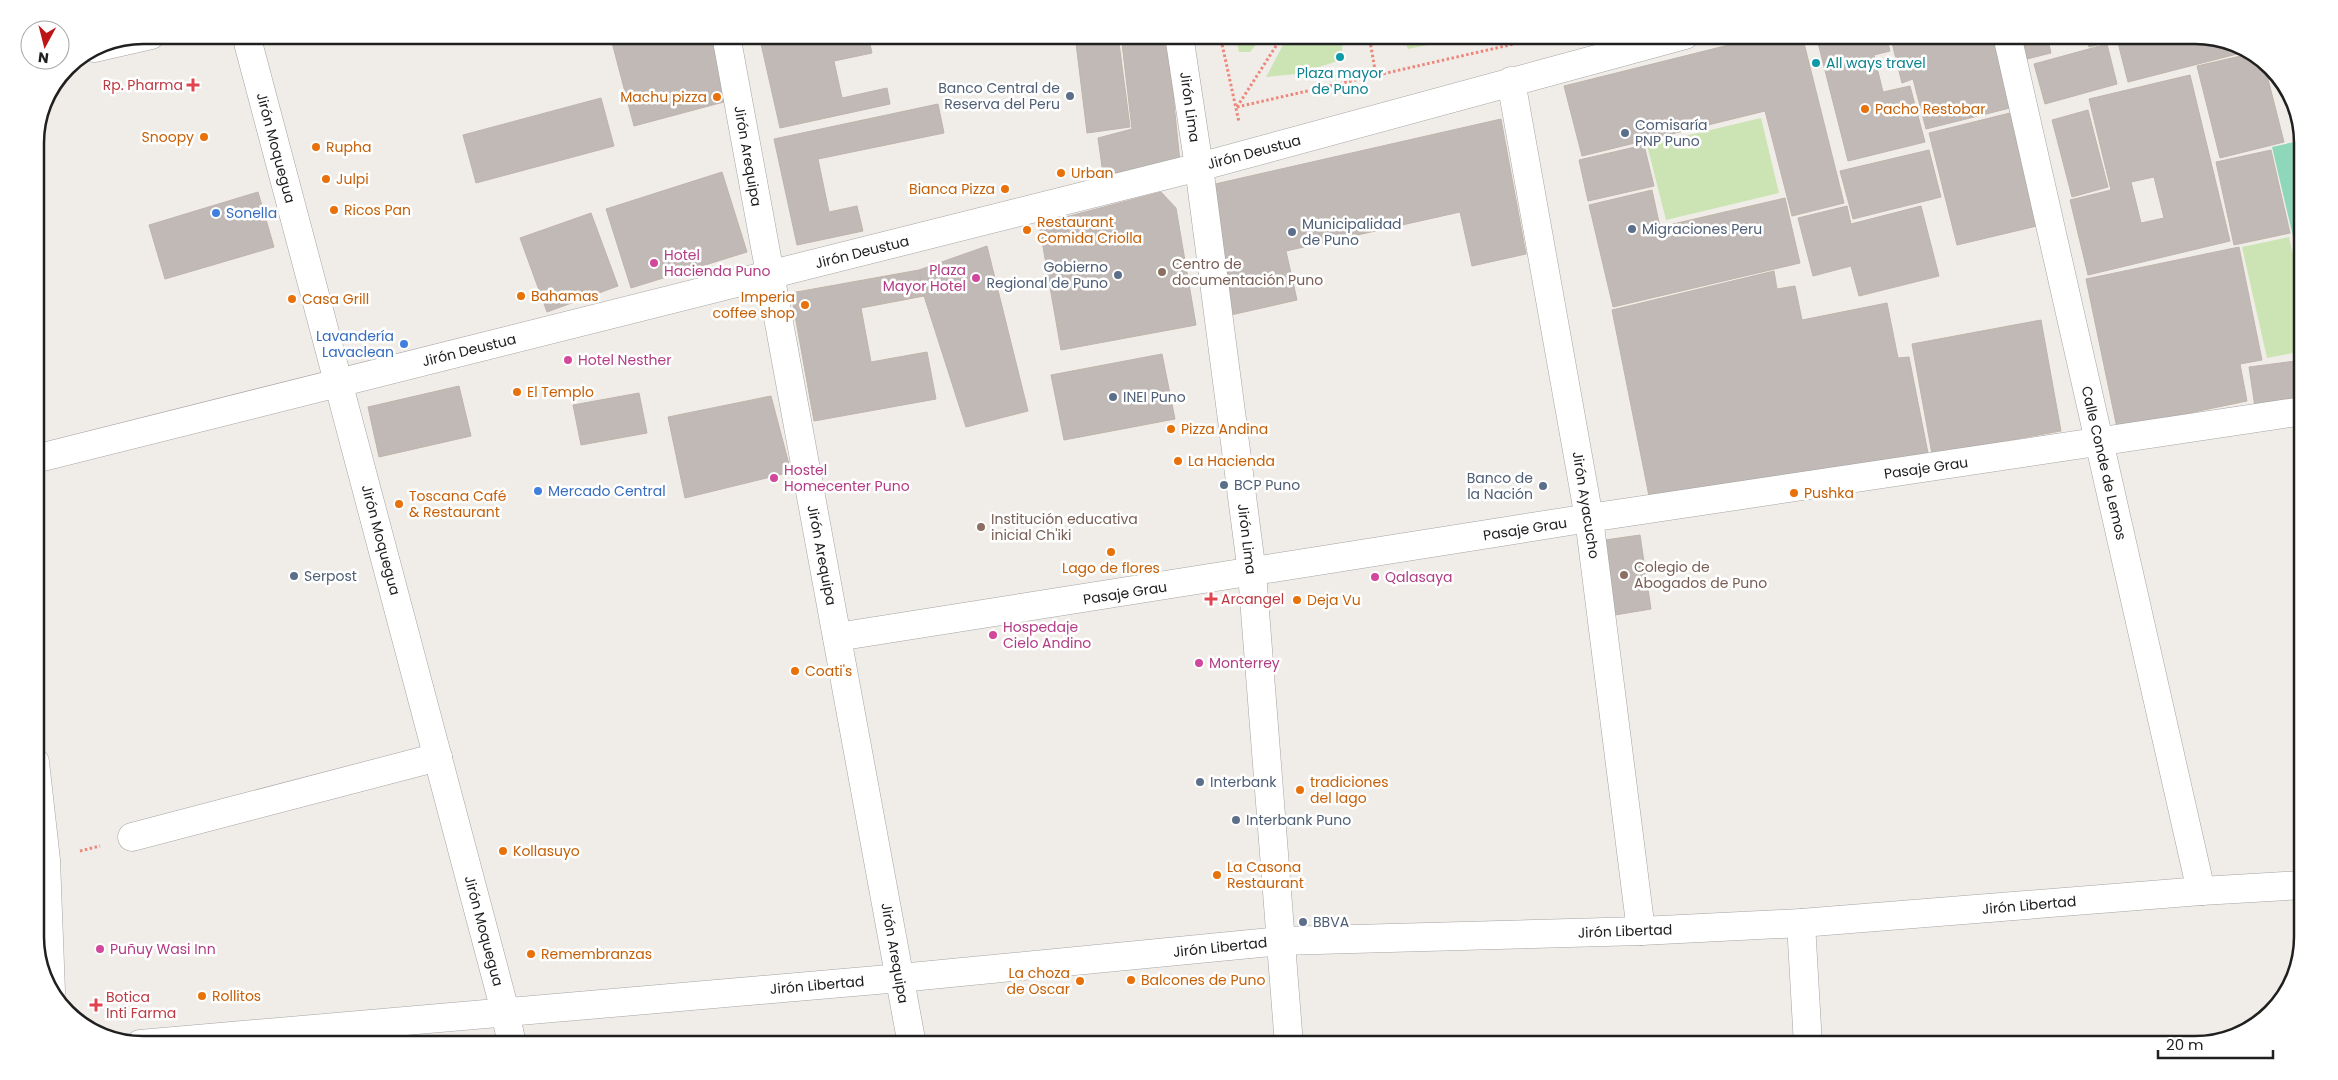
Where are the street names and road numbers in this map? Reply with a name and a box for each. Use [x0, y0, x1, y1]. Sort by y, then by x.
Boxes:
street label: Jirón Lima [1175, 70, 1205, 144]
street label: Jirón Moquegua [252, 90, 300, 206]
street label: Jirón Arequipa [729, 104, 767, 208]
street label: Jirón Deustua [1205, 130, 1303, 174]
street label: Jirón Deustua [813, 231, 911, 273]
street label: Jirón Deustua [420, 329, 518, 371]
street label: Calle Conde de Lemos [2077, 384, 2131, 542]
street label: Jirón Ayacucho [1568, 450, 1604, 560]
street label: Pasaje Grau [1883, 452, 1969, 484]
street label: Jirón Moquegua [357, 482, 405, 598]
street label: Jirón Lima [1233, 502, 1261, 576]
street label: Jirón Arequipa [802, 503, 842, 607]
street label: Pasaje Grau [1482, 512, 1568, 546]
street label: Pasaje Grau [1082, 576, 1168, 610]
street label: Jirón Moquegua [460, 873, 508, 989]
street label: Jirón Libertad [1981, 891, 2077, 919]
street label: Jirón Arequipa [876, 901, 914, 1005]
street label: Jirón Libertad [1577, 919, 1673, 943]
street label: Jirón Libertad [1172, 932, 1268, 962]
street label: Jirón Libertad [769, 971, 865, 999]

